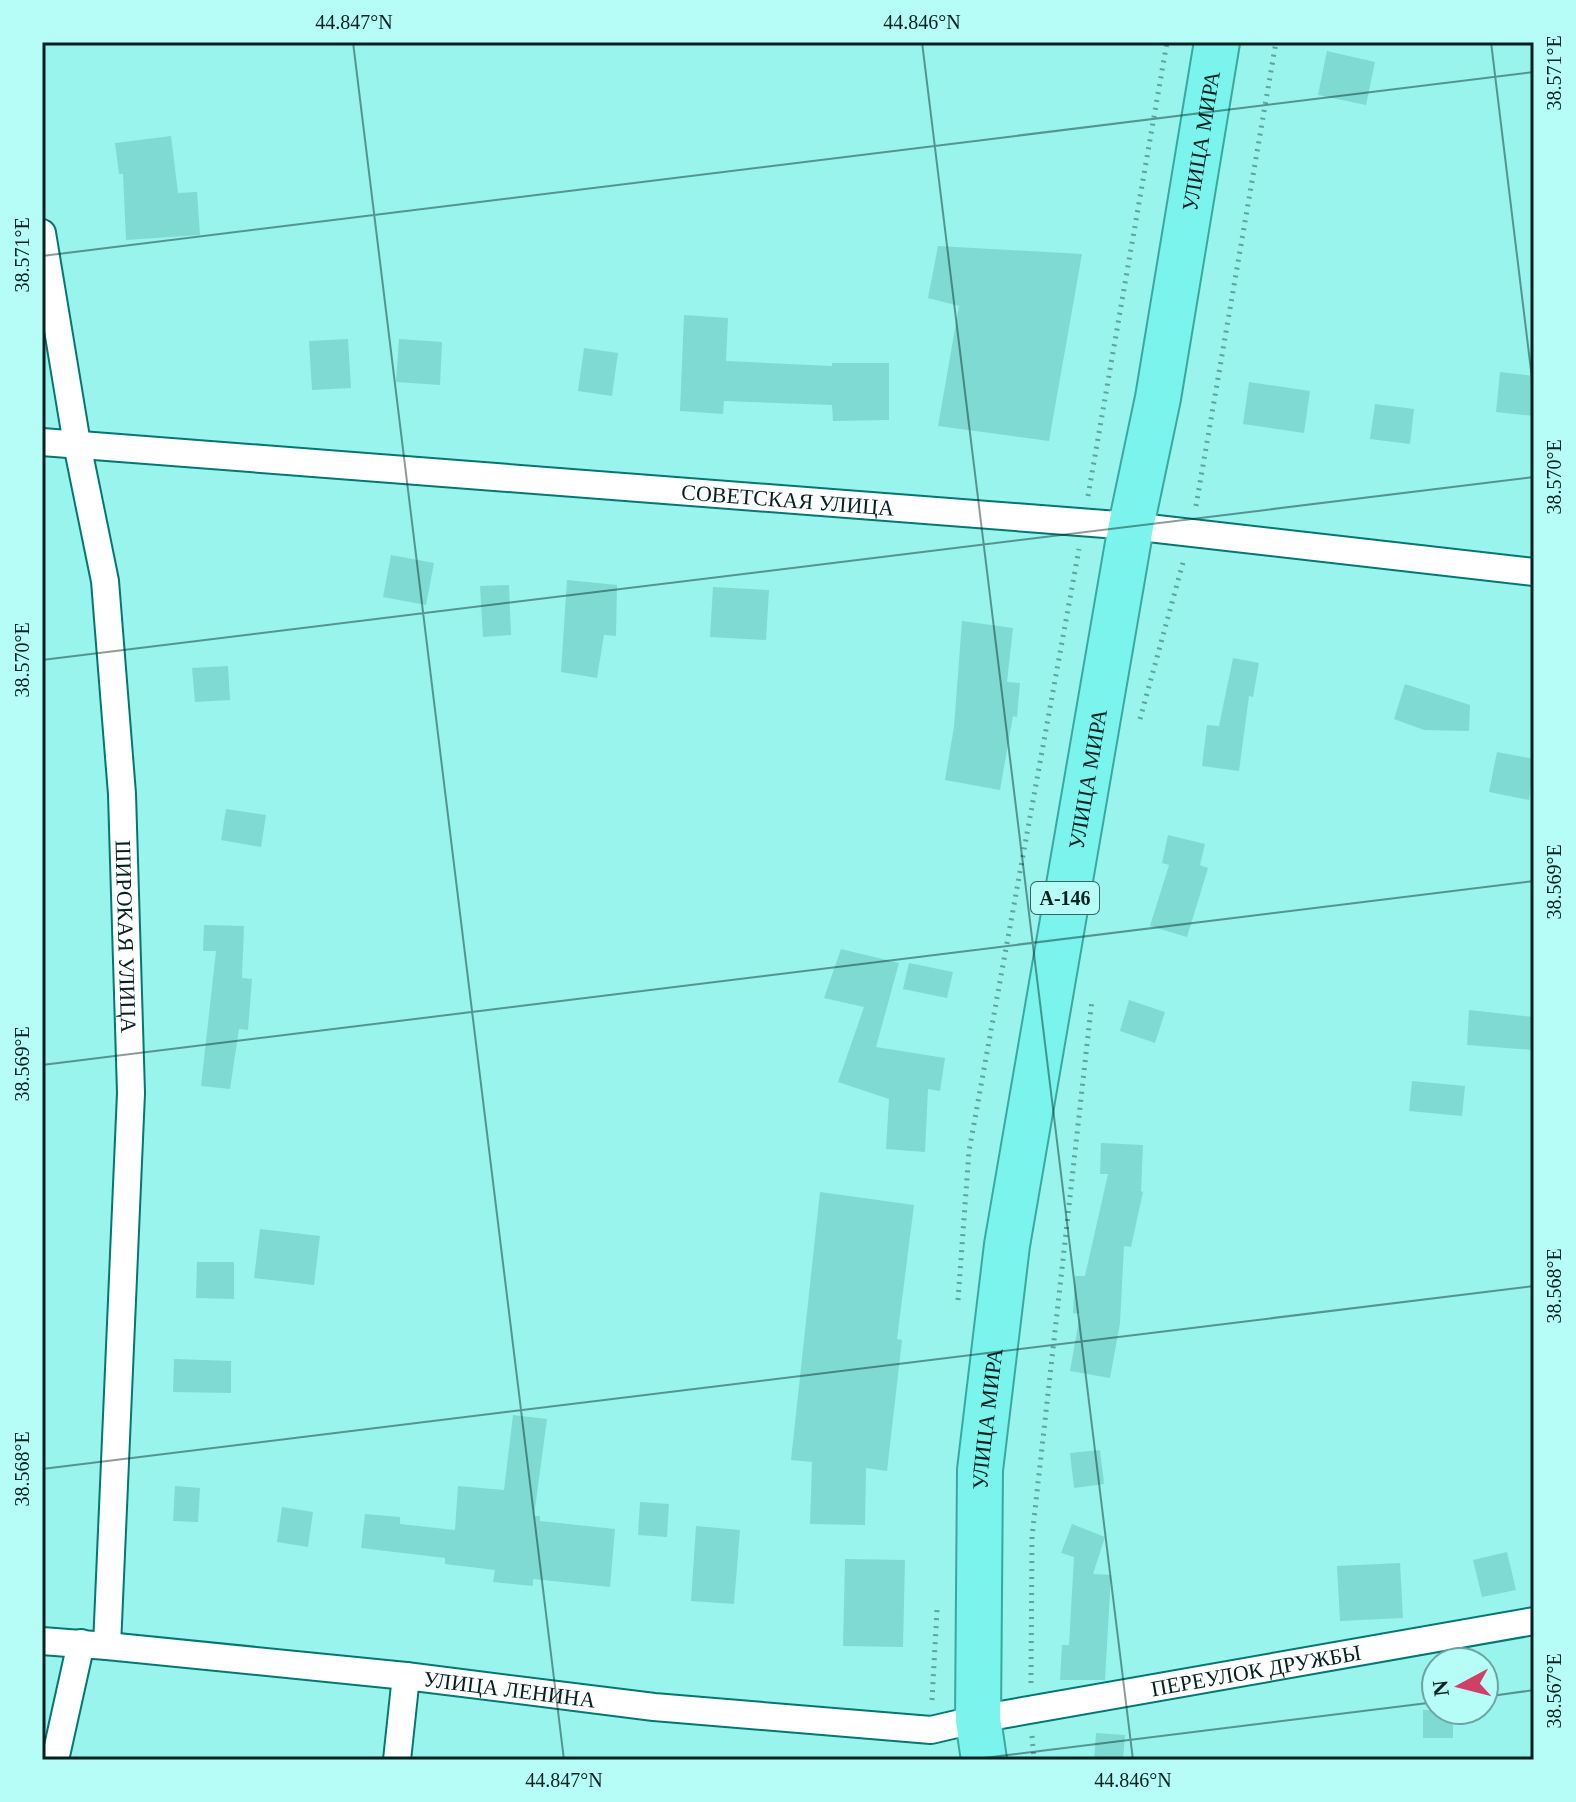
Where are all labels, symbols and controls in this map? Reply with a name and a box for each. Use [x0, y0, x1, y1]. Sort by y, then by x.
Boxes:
text: 44.847°N [315, 11, 393, 33]
text: 44.846°N [883, 11, 961, 33]
text: 38.571°E [1543, 35, 1565, 111]
street label: УЛИЦА МИРА [1177, 69, 1225, 213]
text: 38.571°E [11, 217, 33, 293]
text: 38.570°E [1543, 439, 1565, 515]
street label: СОВЕТСКАЯ УЛИЦА [680, 479, 895, 520]
text: 38.570°E [11, 622, 33, 698]
street label: УЛИЦА МИРА [1063, 707, 1112, 851]
street label: ШИРОКАЯ УЛИЦА [111, 840, 142, 1033]
text: 38.569°E [1543, 844, 1565, 920]
road number: А-146 [1031, 882, 1099, 914]
text: 38.569°E [11, 1026, 33, 1102]
text: 38.568°E [1543, 1248, 1565, 1324]
street label: УЛИЦА МИРА [967, 1347, 1007, 1490]
text: 38.568°E [11, 1431, 33, 1507]
street label: ПЕРЕУЛОК ДРУЖБЫ [1149, 1639, 1363, 1701]
north arrow [1420, 1646, 1500, 1726]
text: 38.567°E [1543, 1653, 1565, 1729]
street label: УЛИЦА ЛЕНИНА [422, 1666, 597, 1712]
text: N [1427, 1679, 1454, 1698]
text: 44.847°N [525, 1769, 603, 1791]
text: 44.846°N [1094, 1769, 1172, 1791]

